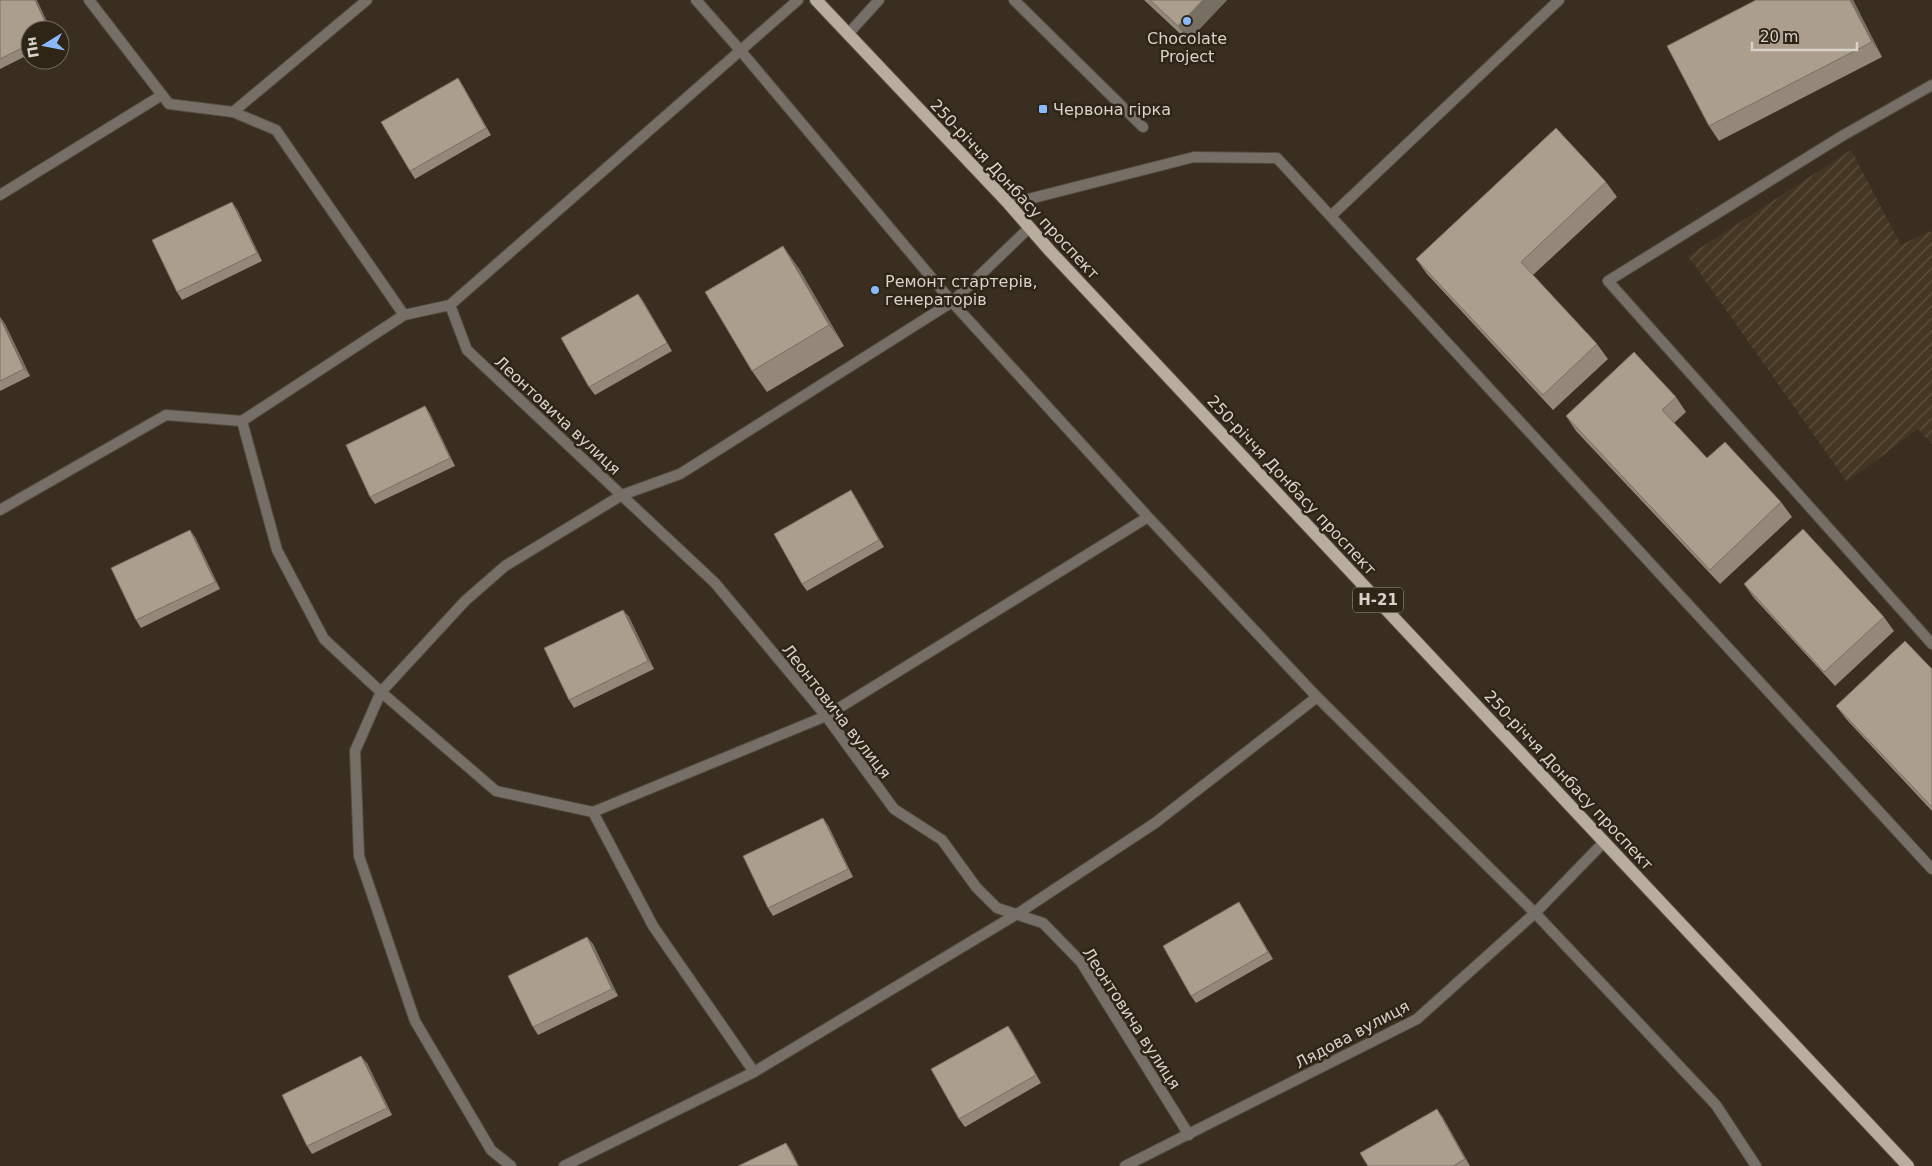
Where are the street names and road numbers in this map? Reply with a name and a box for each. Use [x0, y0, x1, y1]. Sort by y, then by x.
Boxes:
street label: 250-річчя Донбасу проспект [926, 96, 1103, 283]
street label: Леонтовича вулиця [491, 352, 625, 479]
street label: 250-річчя Донбасу проспект [1203, 392, 1380, 579]
road number: Н-21 [1353, 588, 1403, 612]
street label: Леонтовича вулиця [778, 640, 895, 782]
street label: 250-річчя Донбасу проспект [1480, 687, 1657, 874]
street label: Леонтовича вулиця [1079, 944, 1185, 1093]
street label: Лядова вулиця [1292, 996, 1413, 1073]

